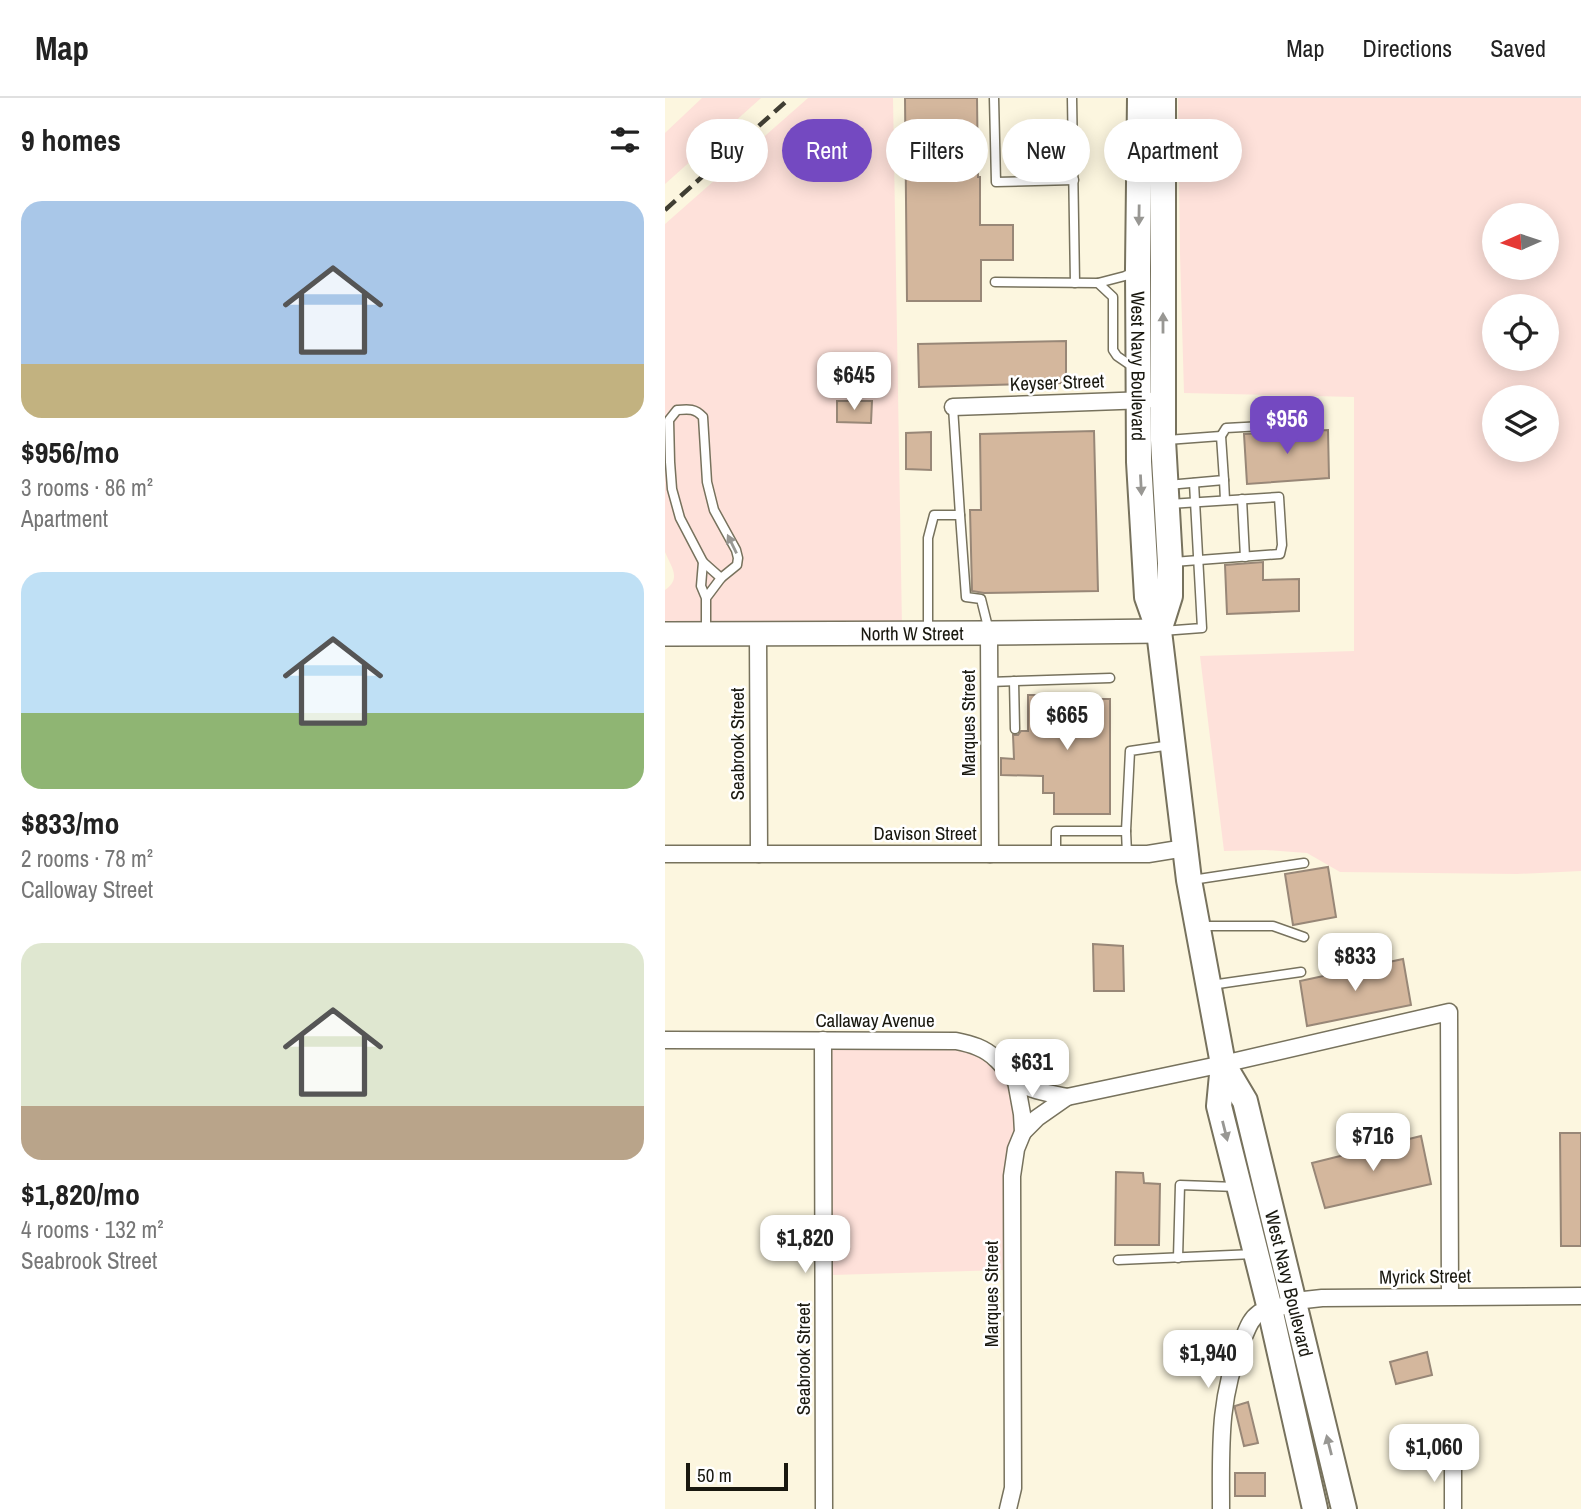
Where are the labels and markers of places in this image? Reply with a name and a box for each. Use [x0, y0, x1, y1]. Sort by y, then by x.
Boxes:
pin: $645 [813, 352, 895, 412]
pin: $956 [1246, 396, 1328, 456]
pin: $665 [1026, 692, 1108, 752]
pin: $833 [1314, 934, 1396, 993]
pin: $631 [991, 1040, 1073, 1099]
pin: $716 [1332, 1114, 1414, 1173]
pin: $1,820 [748, 1216, 862, 1275]
pin: $1,940 [1151, 1330, 1265, 1390]
pin: $1,060 [1377, 1424, 1491, 1484]

